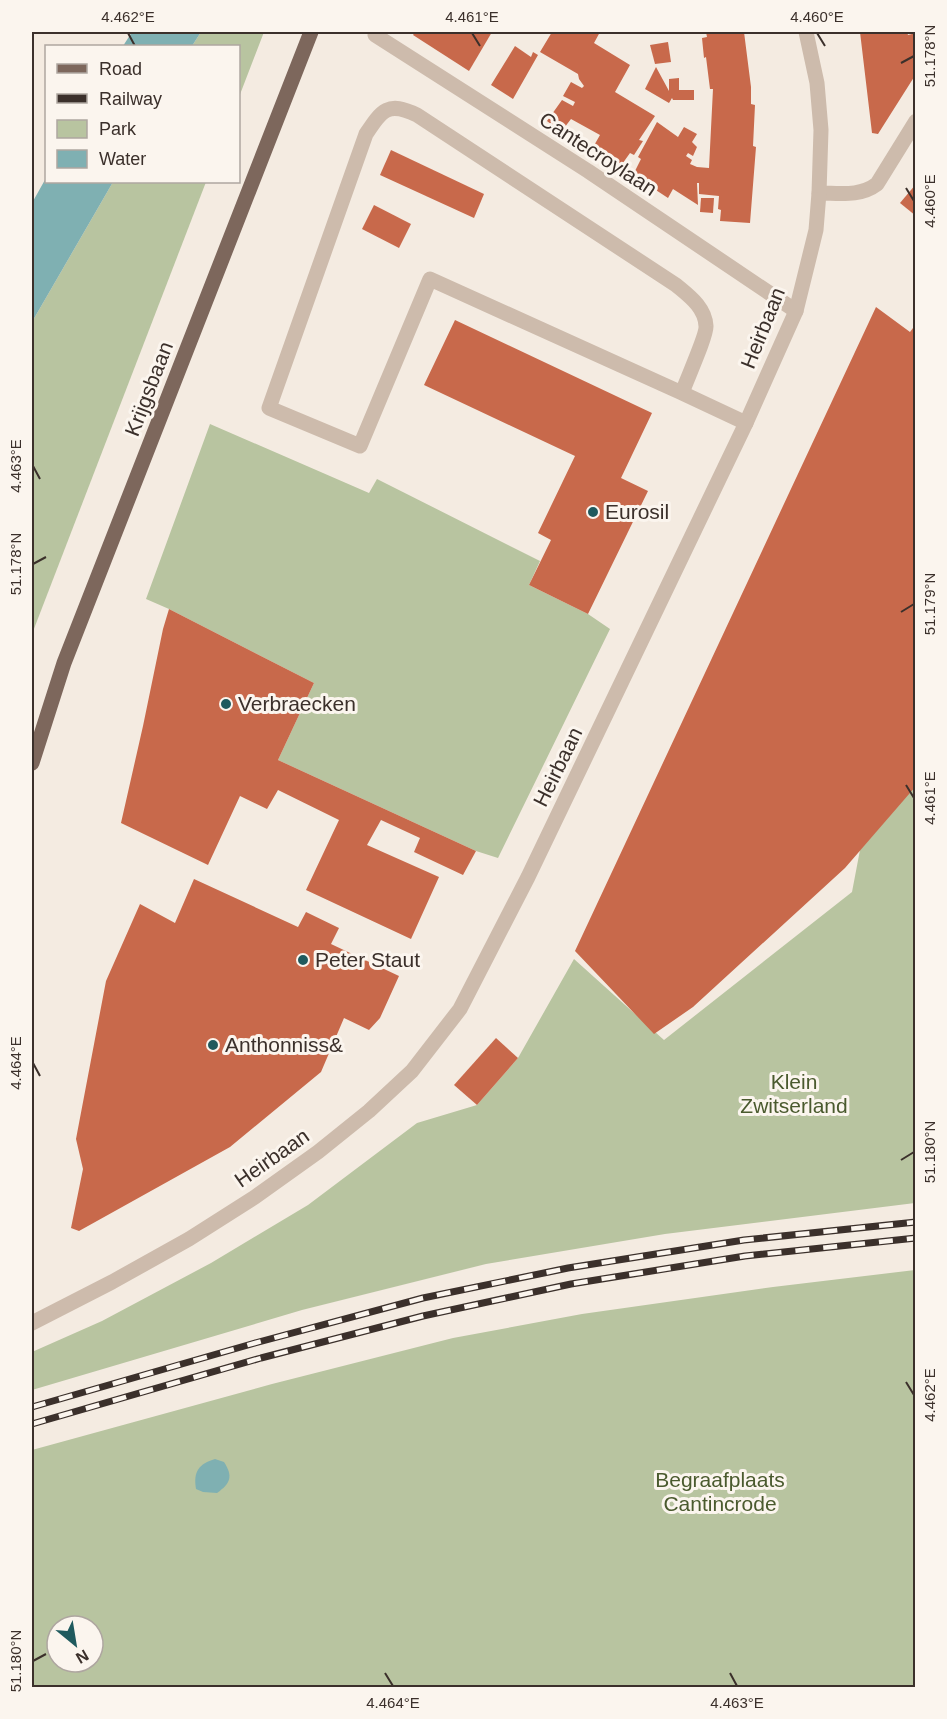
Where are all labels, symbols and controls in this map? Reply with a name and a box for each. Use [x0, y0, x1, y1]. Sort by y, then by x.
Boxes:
text: 4.462°E [101, 8, 155, 25]
text: 4.461°E [445, 8, 499, 25]
text: 4.460°E [790, 8, 844, 25]
text: 51.178°N [921, 25, 938, 87]
legend [45, 45, 240, 183]
text: Road [99, 59, 142, 79]
text: Railway [99, 89, 162, 109]
street label: Cantecroylaan [535, 107, 661, 200]
text: Park [99, 119, 137, 139]
text: Water [99, 149, 146, 169]
text: 4.460°E [921, 174, 938, 228]
street label: Heirbaan [736, 284, 789, 372]
street label: Krijgsbaan [120, 338, 177, 439]
text: 4.463°E [7, 439, 24, 493]
place label: Eurosil [605, 500, 669, 523]
marker: Eurosil [586, 505, 600, 519]
text: 51.178°N [7, 533, 24, 595]
text: 51.179°N [921, 573, 938, 635]
place label: Verbraecken [238, 692, 356, 715]
marker: Verbraecken [219, 697, 233, 711]
street label: Heirbaan [529, 723, 587, 810]
text: 4.461°E [921, 771, 938, 825]
place label: Peter Staut [315, 948, 420, 971]
marker: Peter Staut [296, 953, 310, 967]
place label: Anthonniss& [225, 1033, 343, 1056]
text: 4.464°E [7, 1036, 24, 1090]
marker: Anthonniss& [206, 1038, 220, 1052]
park label: Klein Zwitserland [740, 1070, 848, 1117]
text: 51.180°N [921, 1121, 938, 1183]
street label: Heirbaan [230, 1124, 313, 1191]
text: 4.462°E [921, 1368, 938, 1422]
park label: Begraafplaats Cantincrode [655, 1468, 785, 1515]
north arrow [45, 1614, 105, 1674]
text: 51.180°N [7, 1630, 24, 1692]
text: N [73, 1646, 92, 1667]
text: 4.464°E [366, 1694, 420, 1711]
text: 4.463°E [710, 1694, 764, 1711]

